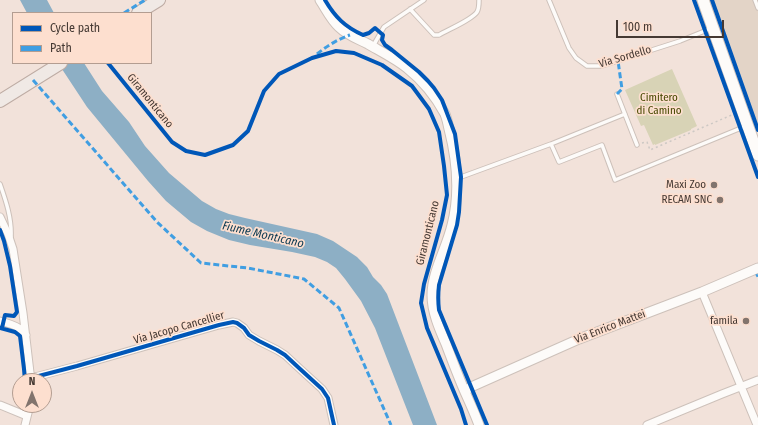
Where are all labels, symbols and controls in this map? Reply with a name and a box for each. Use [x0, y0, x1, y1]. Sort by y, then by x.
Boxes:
legend [12, 12, 152, 64]
scale bar [618, 12, 726, 38]
text: 100 m [623, 20, 652, 34]
text: Cycle path [50, 21, 100, 35]
text: Path [50, 41, 72, 55]
street label: Via Sordello [597, 43, 653, 71]
street label: Giramonticano [124, 71, 176, 131]
park label: Cimitero di Camino [637, 91, 681, 117]
place label: Maxi Zoo [666, 178, 706, 192]
marker: Maxi Zoo [709, 180, 719, 190]
place label: RECAM SNC [661, 193, 712, 207]
marker: RECAM SNC [715, 195, 725, 205]
street label: Giramonticano [414, 199, 442, 267]
water label: Fiume Monticano [221, 219, 305, 251]
street label: Via Enrico Mattei [573, 307, 647, 347]
street label: Via Jacopo Cancellier [132, 309, 226, 347]
place label: famila [710, 314, 738, 328]
marker: famila [741, 316, 751, 326]
north arrow [12, 373, 52, 413]
text: N [29, 375, 35, 388]

